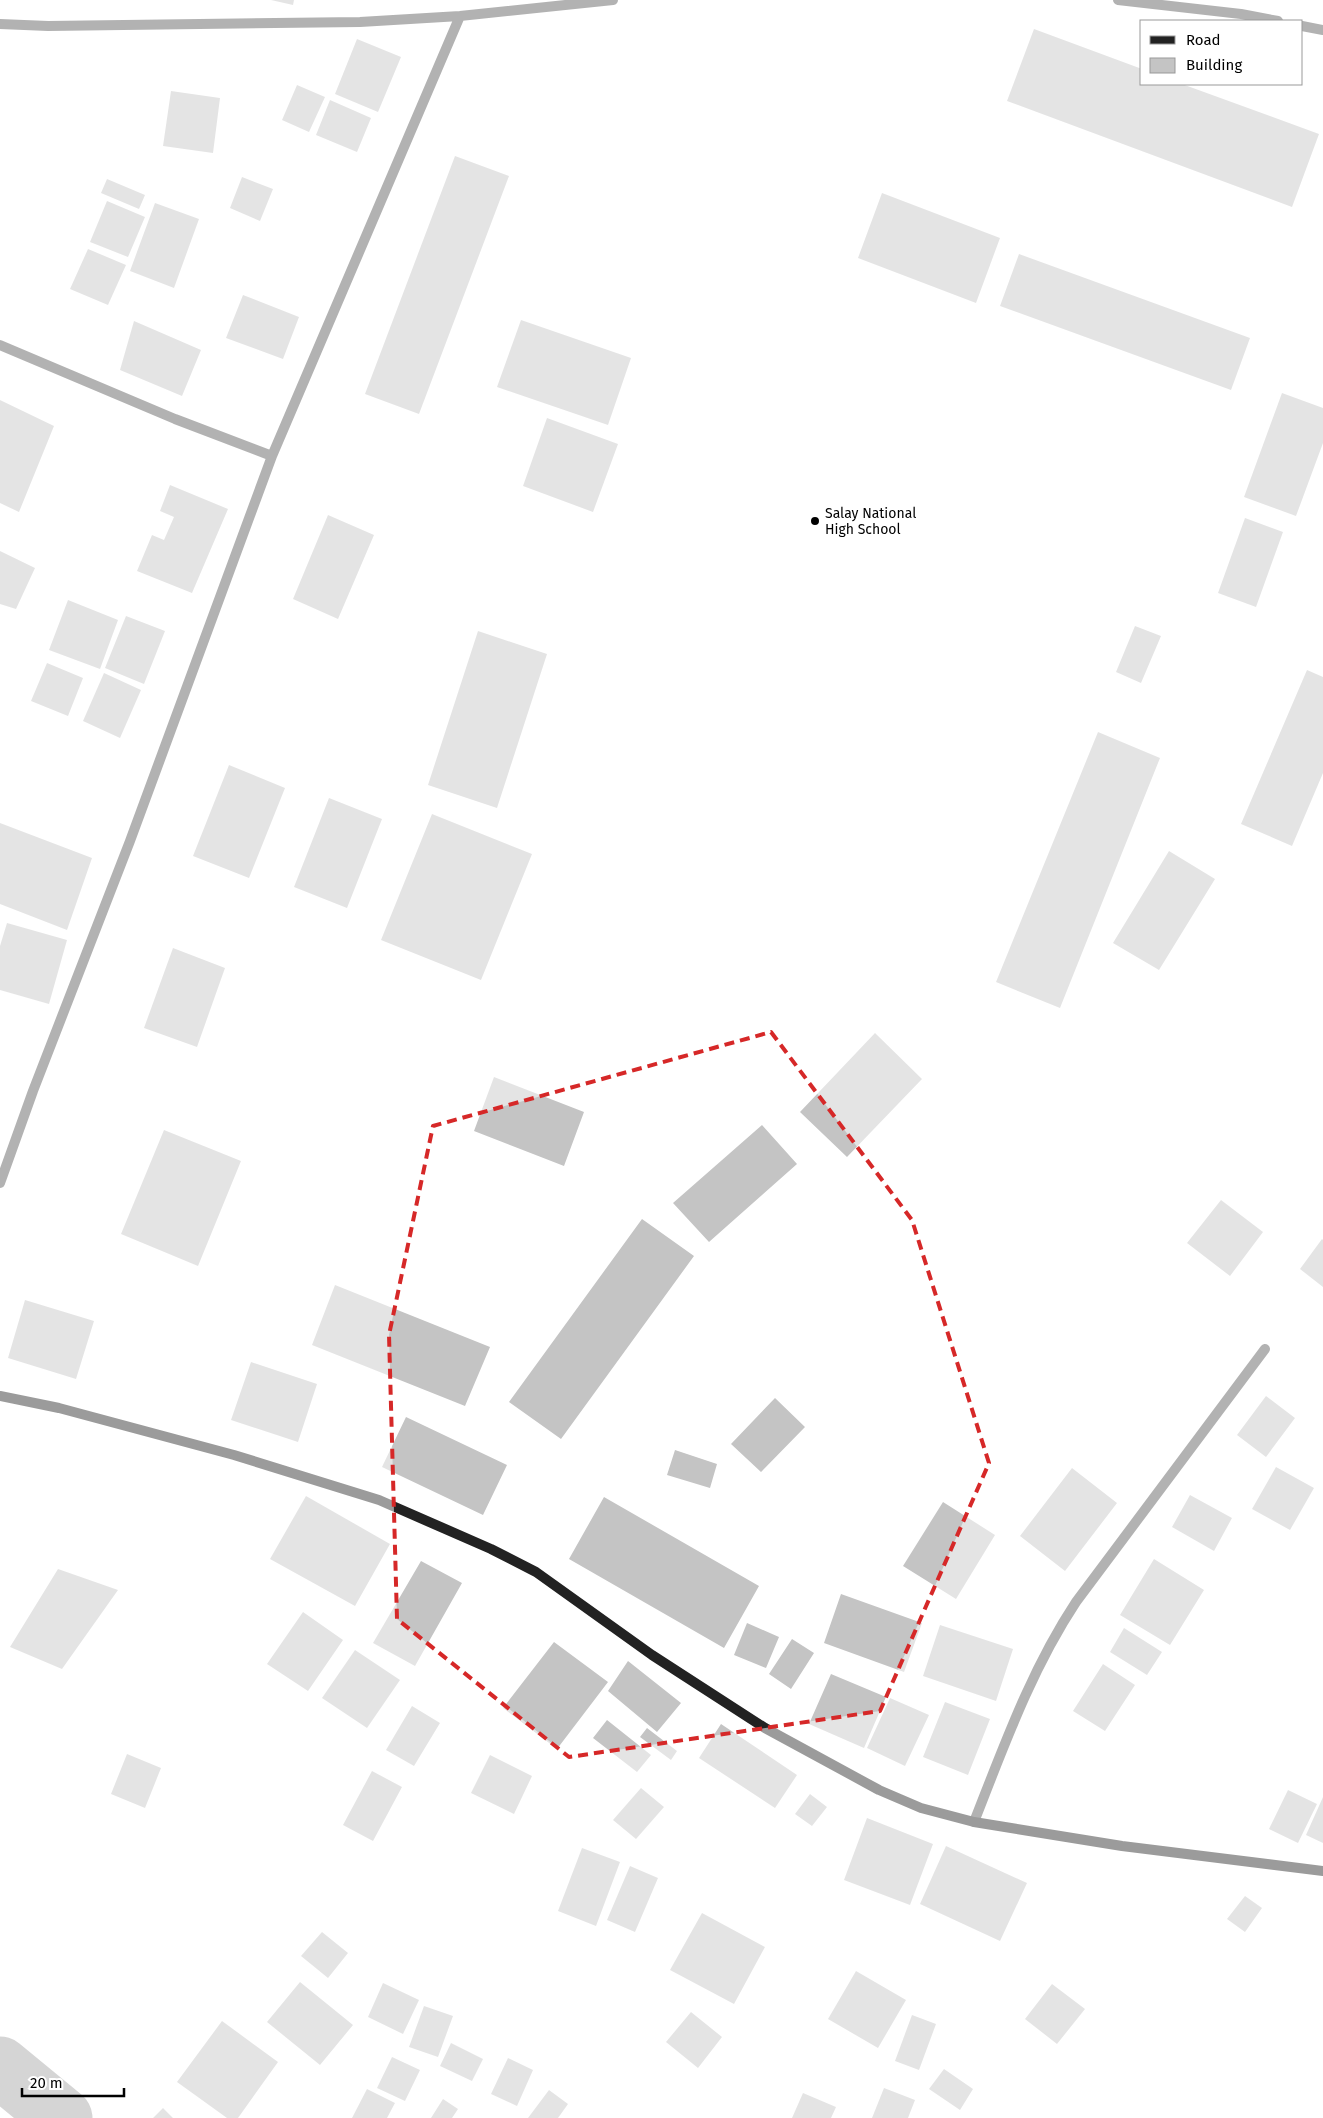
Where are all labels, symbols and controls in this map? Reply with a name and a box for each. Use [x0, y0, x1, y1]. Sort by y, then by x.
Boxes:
legend [1140, 20, 1303, 85]
text: Road [1186, 31, 1221, 49]
text: Building [1186, 56, 1242, 74]
place label: Salay National High School [825, 505, 916, 538]
marker: Salay National High School [809, 515, 821, 527]
scale bar [22, 2066, 125, 2098]
text: 20 m [30, 2074, 63, 2092]

